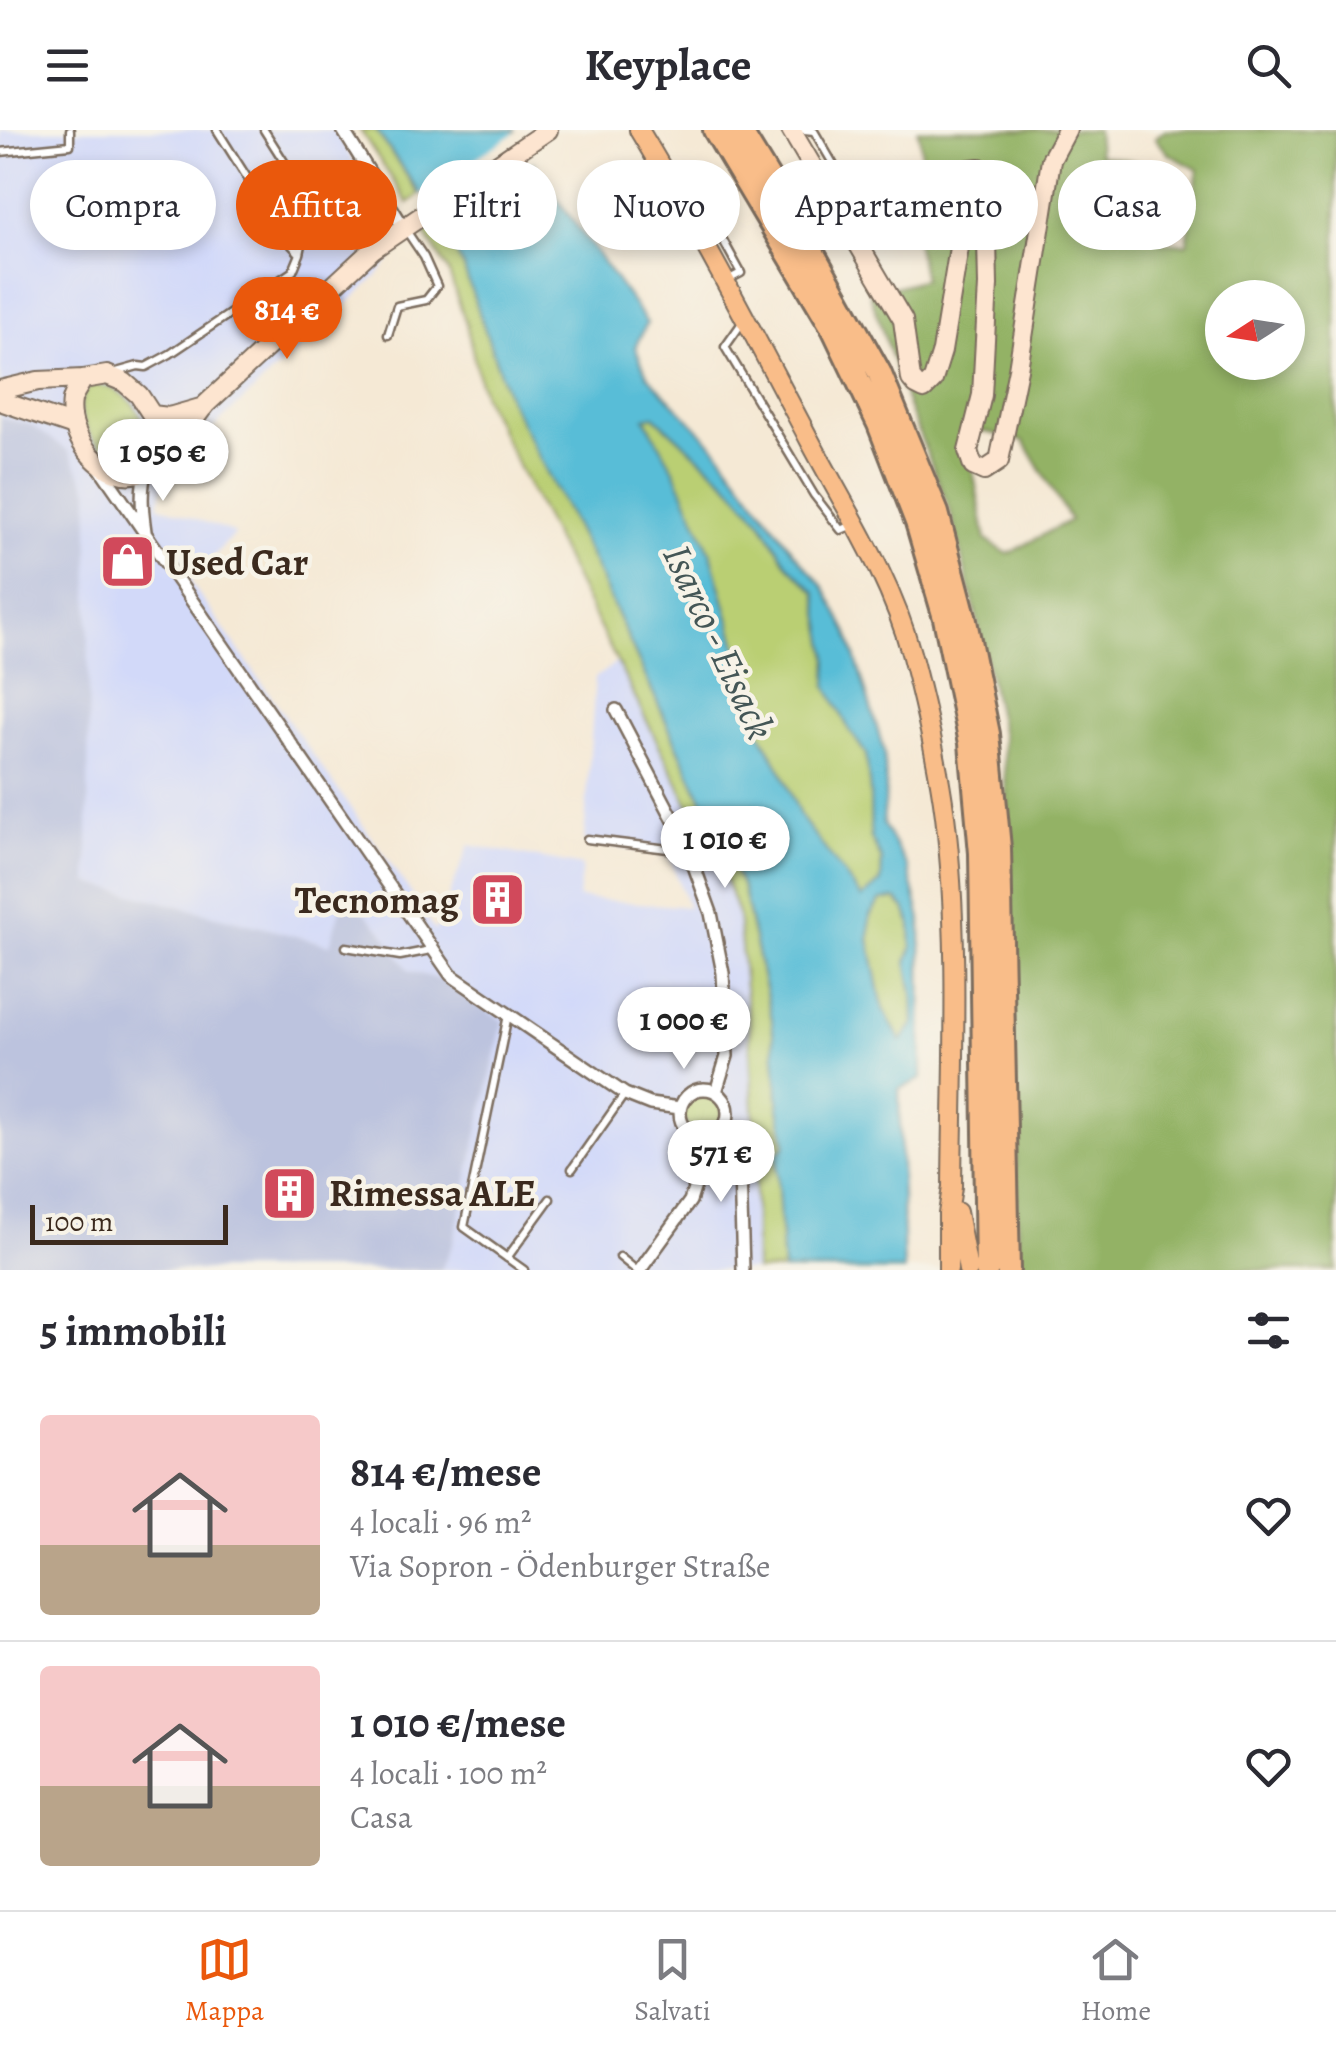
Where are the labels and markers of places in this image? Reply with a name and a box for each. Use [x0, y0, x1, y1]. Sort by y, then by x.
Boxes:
pin: 814 € [217, 277, 357, 362]
pin: 1 050 € [71, 419, 255, 504]
shop icon: Used Car [97, 532, 157, 592]
place label: Used Car [166, 536, 309, 588]
pin: 1 010 € [633, 806, 817, 891]
building icon: Tecnomag [468, 870, 528, 930]
place label: Tecnomag [295, 874, 460, 926]
pin: 1 000 € [592, 987, 776, 1072]
pin: 571 € [651, 1120, 791, 1205]
building icon: Rimessa ALE [260, 1163, 320, 1223]
place label: Rimessa ALE [329, 1167, 536, 1219]

